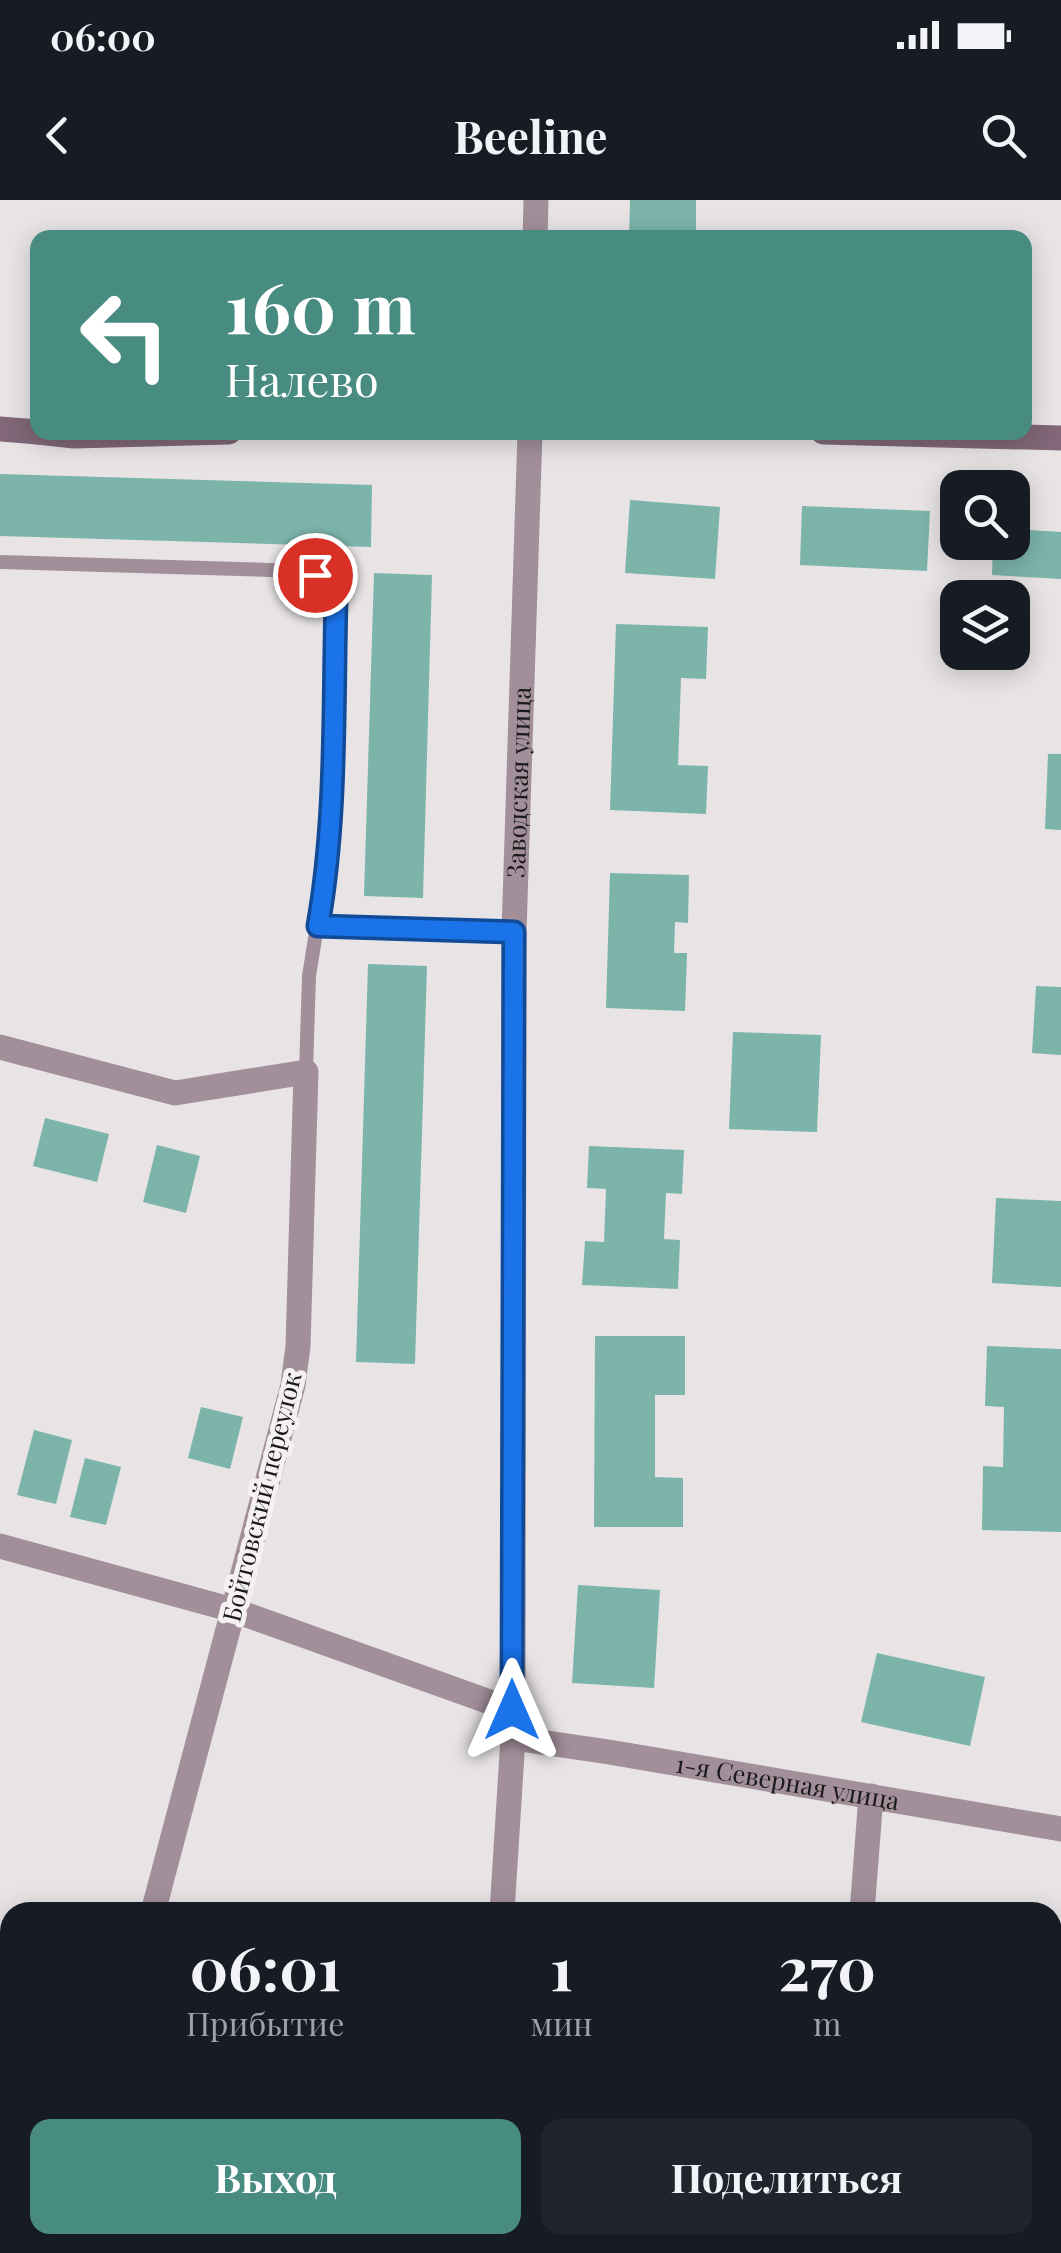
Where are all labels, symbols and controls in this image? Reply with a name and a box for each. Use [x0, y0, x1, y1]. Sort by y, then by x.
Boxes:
text: 06:00 [50, 10, 156, 61]
text: Beeline [453, 105, 608, 165]
icon: back [30, 108, 85, 163]
icon: search [976, 108, 1031, 163]
text: 160 m [225, 258, 416, 352]
icon: left [60, 270, 190, 400]
text: Налево [225, 348, 379, 408]
map controls [940, 470, 1030, 670]
button: search [940, 470, 1030, 560]
pin [273, 533, 358, 618]
icon: arrive [288, 548, 343, 603]
button: layers [940, 580, 1030, 670]
street label: Заводская улица [498, 686, 537, 878]
street label: Бойтовский переулок [214, 1368, 308, 1625]
position arrow [460, 1658, 564, 1762]
street label: 1-я Северная улица [673, 1746, 903, 1816]
text: 06:01 [189, 1926, 341, 2006]
text: 1 [550, 1926, 573, 2006]
text: 270 [779, 1926, 876, 2006]
text: Прибытие [186, 2001, 344, 2044]
text: мин [530, 2001, 593, 2044]
text: m [813, 2001, 842, 2044]
button: Выход [30, 2119, 521, 2234]
button: Поделиться [541, 2119, 1032, 2234]

